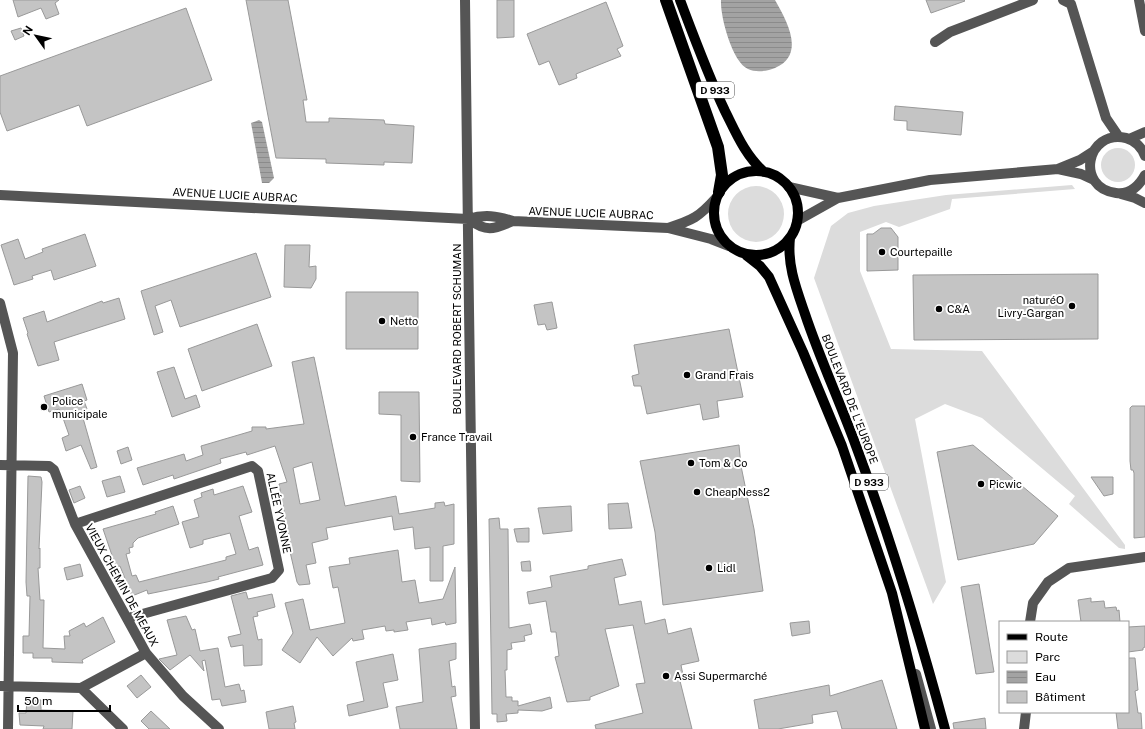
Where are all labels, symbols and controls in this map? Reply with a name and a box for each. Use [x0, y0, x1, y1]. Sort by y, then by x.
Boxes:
north arrow [16, 16, 56, 56]
text: N [20, 24, 35, 37]
road number: D 933 [696, 82, 734, 98]
street label: AVENUE LUCIE AUBRAC [172, 186, 298, 204]
street label: AVENUE LUCIE AUBRAC [528, 205, 654, 221]
street label: BOULEVARD ROBERT SCHUMAN [451, 244, 463, 414]
place label: Courtepaille [890, 246, 953, 258]
marker: Courtepaille [877, 247, 887, 257]
place label: naturéO Livry-Gargan [998, 294, 1064, 319]
marker: naturéO Livry-Gargan [1067, 301, 1077, 311]
place label: C&A [947, 303, 970, 315]
marker: C&A [934, 304, 944, 314]
place label: Netto [390, 315, 418, 327]
marker: Netto [377, 316, 387, 326]
street label: BOULEVARD DE L'EUROPE [820, 333, 880, 466]
place label: Grand Frais [695, 369, 754, 381]
marker: Grand Frais [682, 370, 692, 380]
place label: Police municipale [52, 395, 108, 420]
marker: Police municipale [39, 402, 49, 412]
place label: France Travail [421, 431, 493, 443]
marker: France Travail [408, 432, 418, 442]
place label: Tom & Co [699, 457, 747, 469]
marker: Tom & Co [686, 458, 696, 468]
street label: ALLÉE YVONNE [265, 471, 294, 555]
road number: D 933 [850, 474, 888, 490]
place label: Picwic [989, 478, 1022, 490]
marker: Picwic [976, 479, 986, 489]
place label: CheapNess2 [705, 486, 770, 498]
marker: CheapNess2 [692, 487, 702, 497]
street label: VIEUX CHEMIN DE MEAUX [83, 522, 161, 649]
place label: Lidl [717, 562, 736, 574]
marker: Lidl [704, 563, 714, 573]
legend [999, 621, 1129, 713]
text: Route [1035, 630, 1068, 644]
text: Parc [1035, 650, 1060, 664]
place label: Assi Supermarché [674, 670, 767, 682]
text: Eau [1035, 670, 1056, 684]
marker: Assi Supermarché [661, 671, 671, 681]
scale bar [18, 687, 110, 713]
text: Bâtiment [1035, 690, 1086, 704]
text: 50 m [24, 694, 52, 708]

